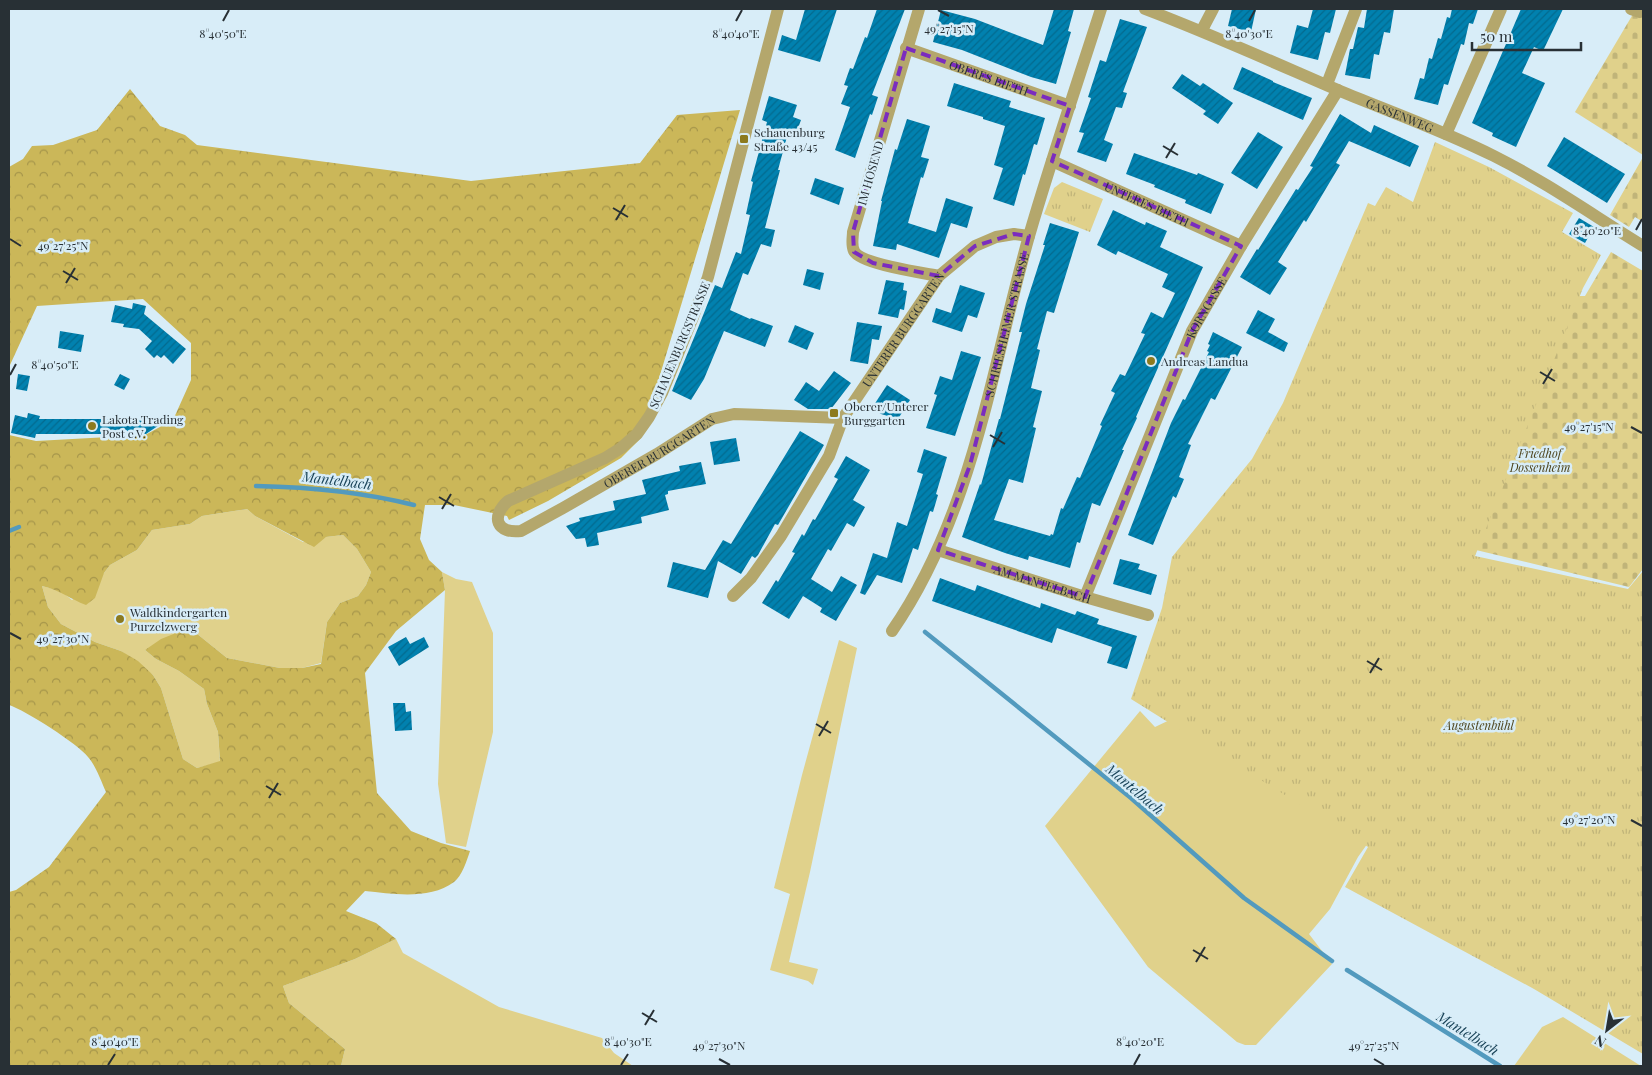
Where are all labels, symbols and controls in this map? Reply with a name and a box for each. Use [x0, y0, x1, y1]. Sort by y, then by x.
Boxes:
text: 49°27'15"N [924, 20, 974, 36]
scale bar [1472, 20, 1581, 52]
text: 8°40'50"E [199, 25, 247, 41]
text: 8°40'40"E [712, 25, 760, 41]
text: 8°40'30"E [1225, 25, 1273, 41]
text: 50 m [1480, 26, 1513, 46]
street label: OBERES BIETH [947, 56, 1031, 99]
street label: GASSENWEG [1364, 94, 1436, 136]
place label: Schauenburg Straße 43/45 [754, 124, 826, 154]
marker: Schauenburg Straße 43/45 [738, 133, 750, 145]
street label: IM HOSEND [853, 139, 887, 207]
street label: UNTERES BIETH [1102, 178, 1192, 230]
text: 8°40'20"E [1573, 222, 1621, 238]
text: 49°27'25"N [37, 237, 89, 253]
street label: SCHRIESHEIMER STRASSE [981, 251, 1032, 398]
street label: UNTERER BURGGARTEN [858, 268, 948, 390]
street label: KORNGASSE [1182, 274, 1230, 340]
street label: SCHAUENBURGSTRASSE [645, 279, 713, 411]
place label: Andreas Landua [1160, 353, 1248, 369]
marker: Andreas Landua [1145, 355, 1157, 367]
text: 8°40'50"E [31, 356, 79, 372]
place label: Oberer/Unterer Burggarten [844, 398, 929, 428]
marker: Oberer/Unterer Burggarten [828, 407, 840, 419]
place label: Lakota Trading Post e.V. [102, 411, 184, 441]
street label: OBERER BURGGARTEN [600, 411, 718, 491]
text: 49°27'15"N [1564, 418, 1614, 434]
marker: Lakota Trading Post e.V. [86, 420, 98, 432]
park label: Friedhof Dossenheim [1509, 445, 1571, 475]
water label: Mantelbach [300, 466, 373, 494]
street label: AM MANTELBACH [991, 560, 1093, 606]
place label: Waldkindergarten Purzelzwerg [129, 604, 227, 634]
marker: Waldkindergarten Purzelzwerg [114, 613, 126, 625]
text: 49°27'30"N [37, 630, 90, 646]
park label: Augustenbühl [1442, 717, 1515, 733]
water label: Mantelbach [1101, 759, 1168, 819]
text: 49°27'20"N [1562, 811, 1616, 827]
north arrow [1582, 1005, 1632, 1055]
water label: Mantelbach [1433, 1006, 1503, 1060]
text: N [1591, 1031, 1609, 1052]
text: 8°40'40"E [91, 1033, 139, 1049]
text: 8°40'30"E [604, 1033, 652, 1049]
text: 8°40'20"E [1116, 1033, 1164, 1049]
text: 49°27'30"N [693, 1037, 746, 1053]
text: 49°27'25"N [1348, 1037, 1400, 1053]

